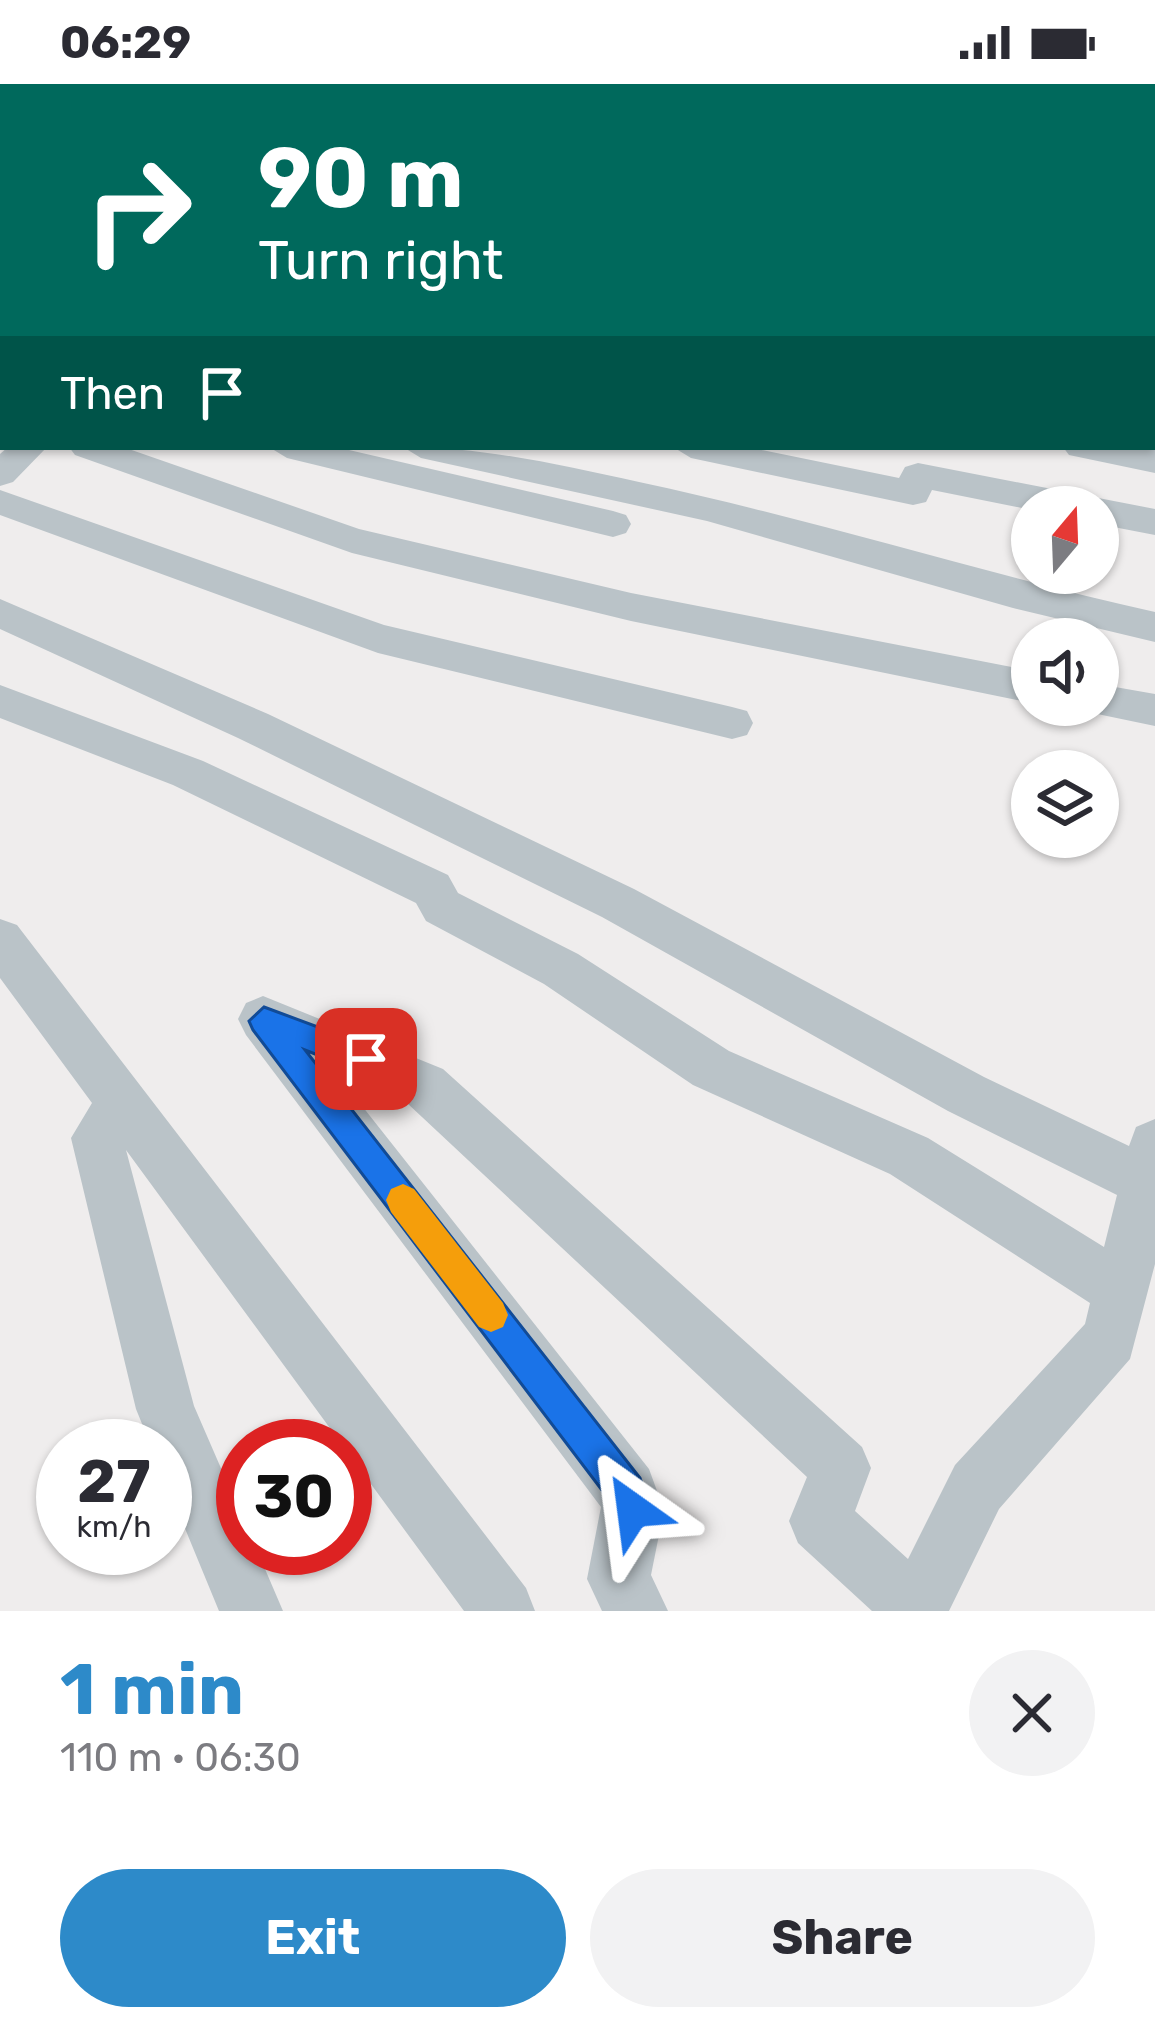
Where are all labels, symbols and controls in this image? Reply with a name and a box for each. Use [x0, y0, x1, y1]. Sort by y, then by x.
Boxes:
text: 06:29 [60, 16, 191, 69]
text: 90 m [258, 128, 464, 228]
icon: right [60, 132, 216, 288]
text: Turn right [258, 229, 503, 293]
icon: arrive [189, 360, 255, 426]
text: Then [60, 367, 165, 420]
north arrow [1011, 486, 1119, 594]
map controls [1011, 486, 1119, 858]
button: sound [1011, 618, 1119, 726]
button: layers [1011, 750, 1119, 858]
pin [315, 1008, 417, 1110]
icon: arrive [333, 1026, 399, 1092]
speed limit sign: 30 [216, 1419, 372, 1575]
text: 27 [77, 1446, 151, 1517]
position arrow [570, 1447, 696, 1573]
text: km/h [77, 1509, 151, 1545]
text: 1 min [60, 1647, 244, 1732]
button: close [969, 1650, 1095, 1776]
text: 110 m · 06:30 [60, 1735, 301, 1781]
button: Exit [60, 1869, 566, 2007]
button: Share [590, 1869, 1095, 2007]

